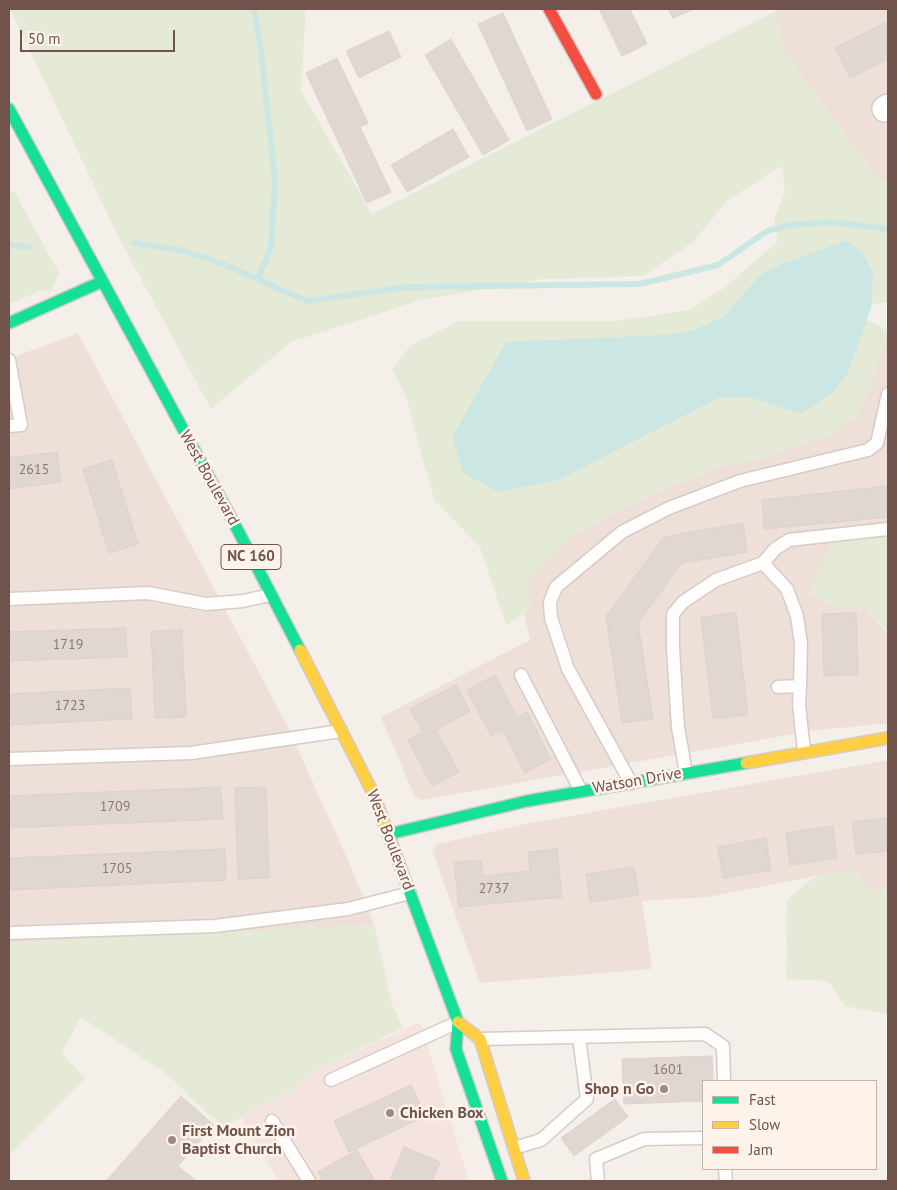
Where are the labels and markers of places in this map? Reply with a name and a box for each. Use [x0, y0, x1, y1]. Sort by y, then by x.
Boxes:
place label: Shop n Go [584, 1079, 654, 1099]
marker: Shop n Go [658, 1083, 670, 1095]
place label: Chicken Box [400, 1103, 484, 1123]
marker: Chicken Box [384, 1107, 396, 1119]
place label: First Mount Zion Baptist Church [182, 1121, 295, 1159]
marker: First Mount Zion Baptist Church [166, 1134, 178, 1146]

